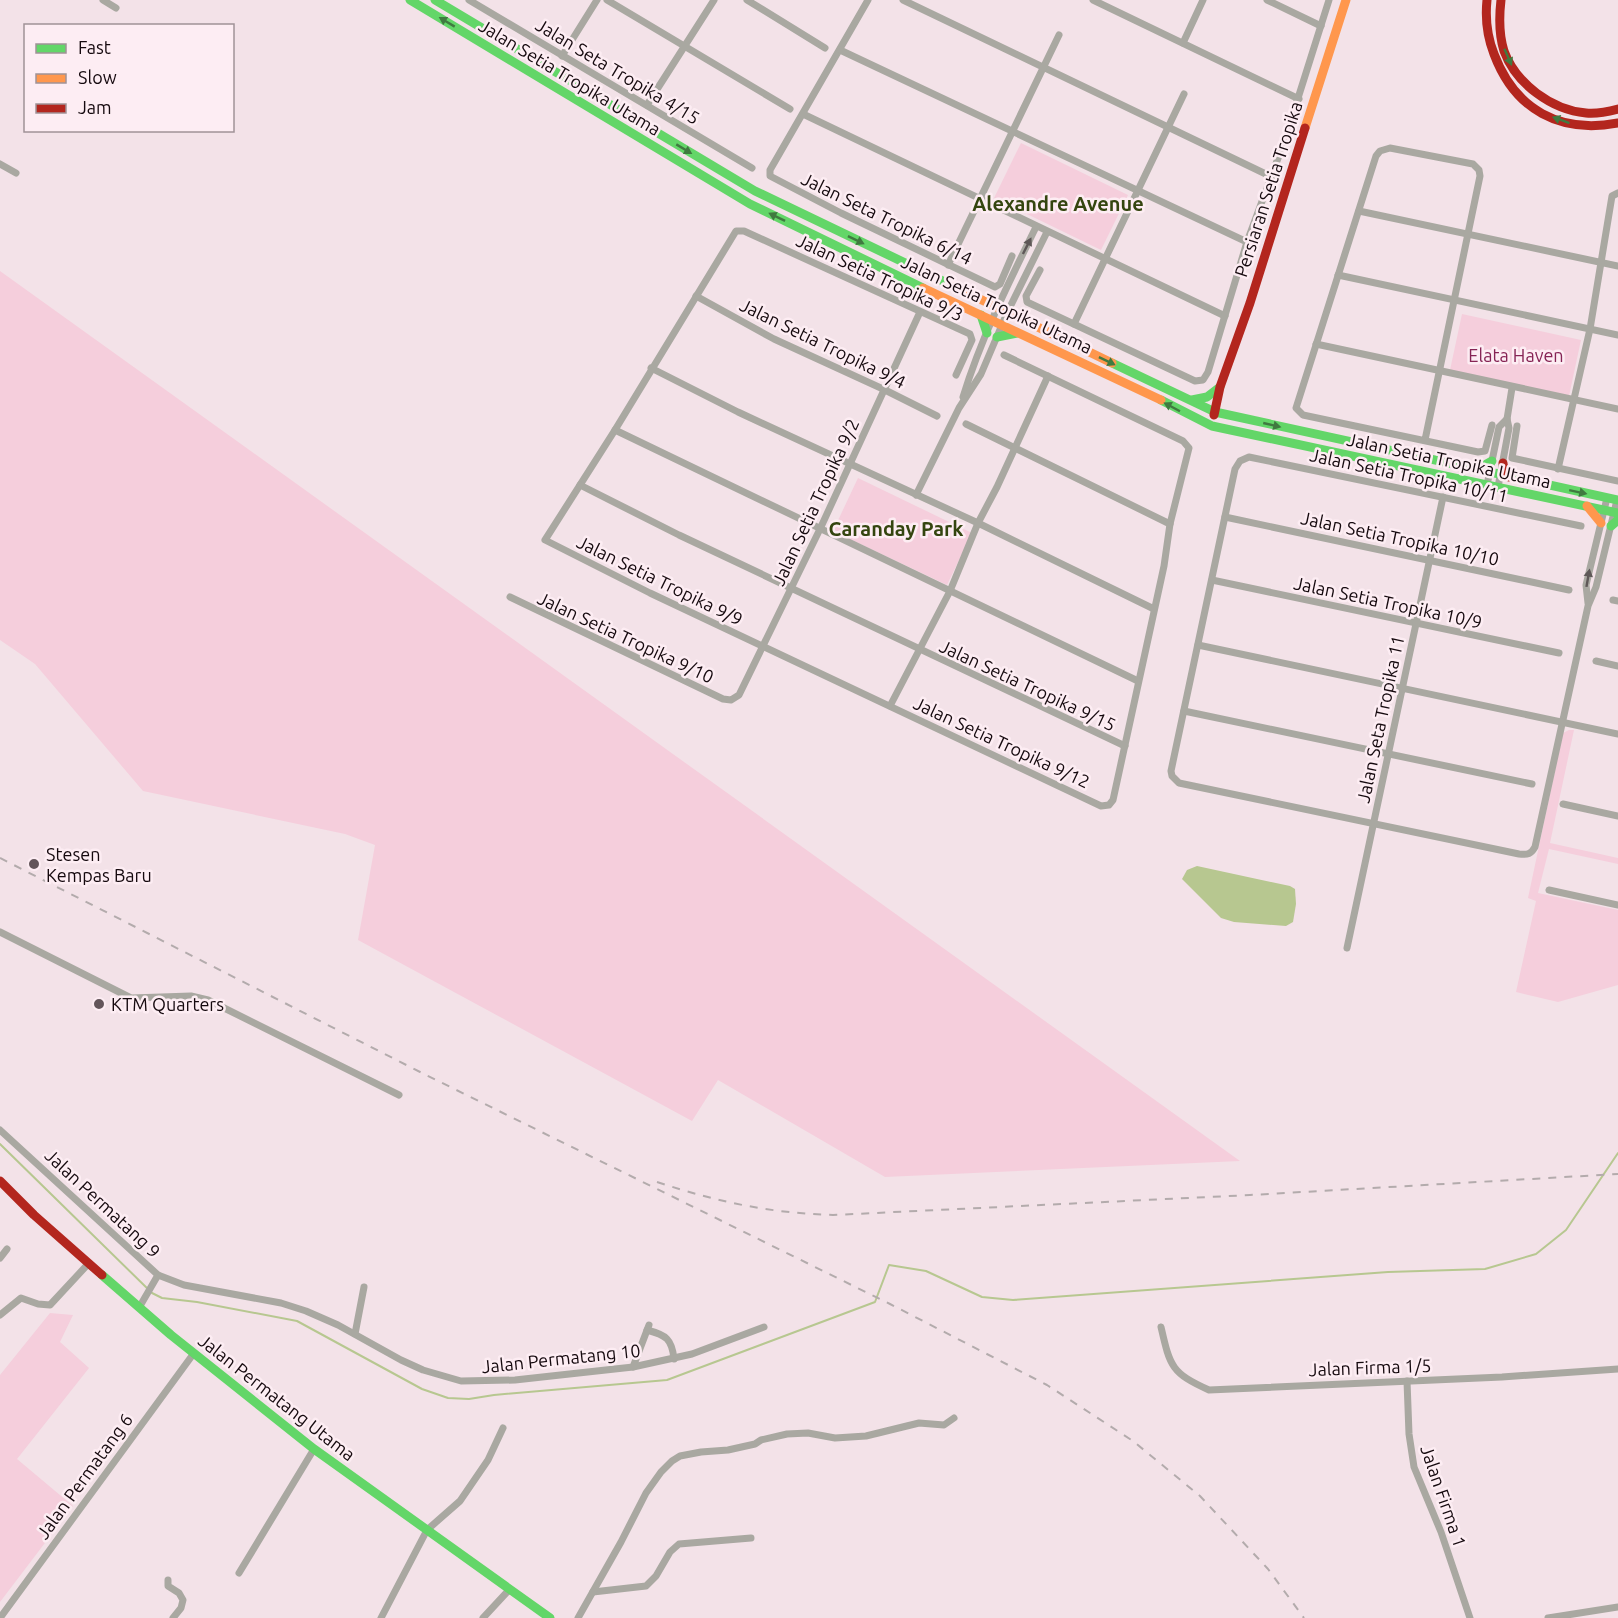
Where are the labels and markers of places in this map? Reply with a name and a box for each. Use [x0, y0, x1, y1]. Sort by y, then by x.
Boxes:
place label: Stesen Kempas Baru [46, 844, 152, 885]
marker: Stesen Kempas Baru [27, 857, 41, 871]
place label: KTM Quarters [111, 994, 224, 1015]
marker: KTM Quarters [92, 997, 106, 1011]

